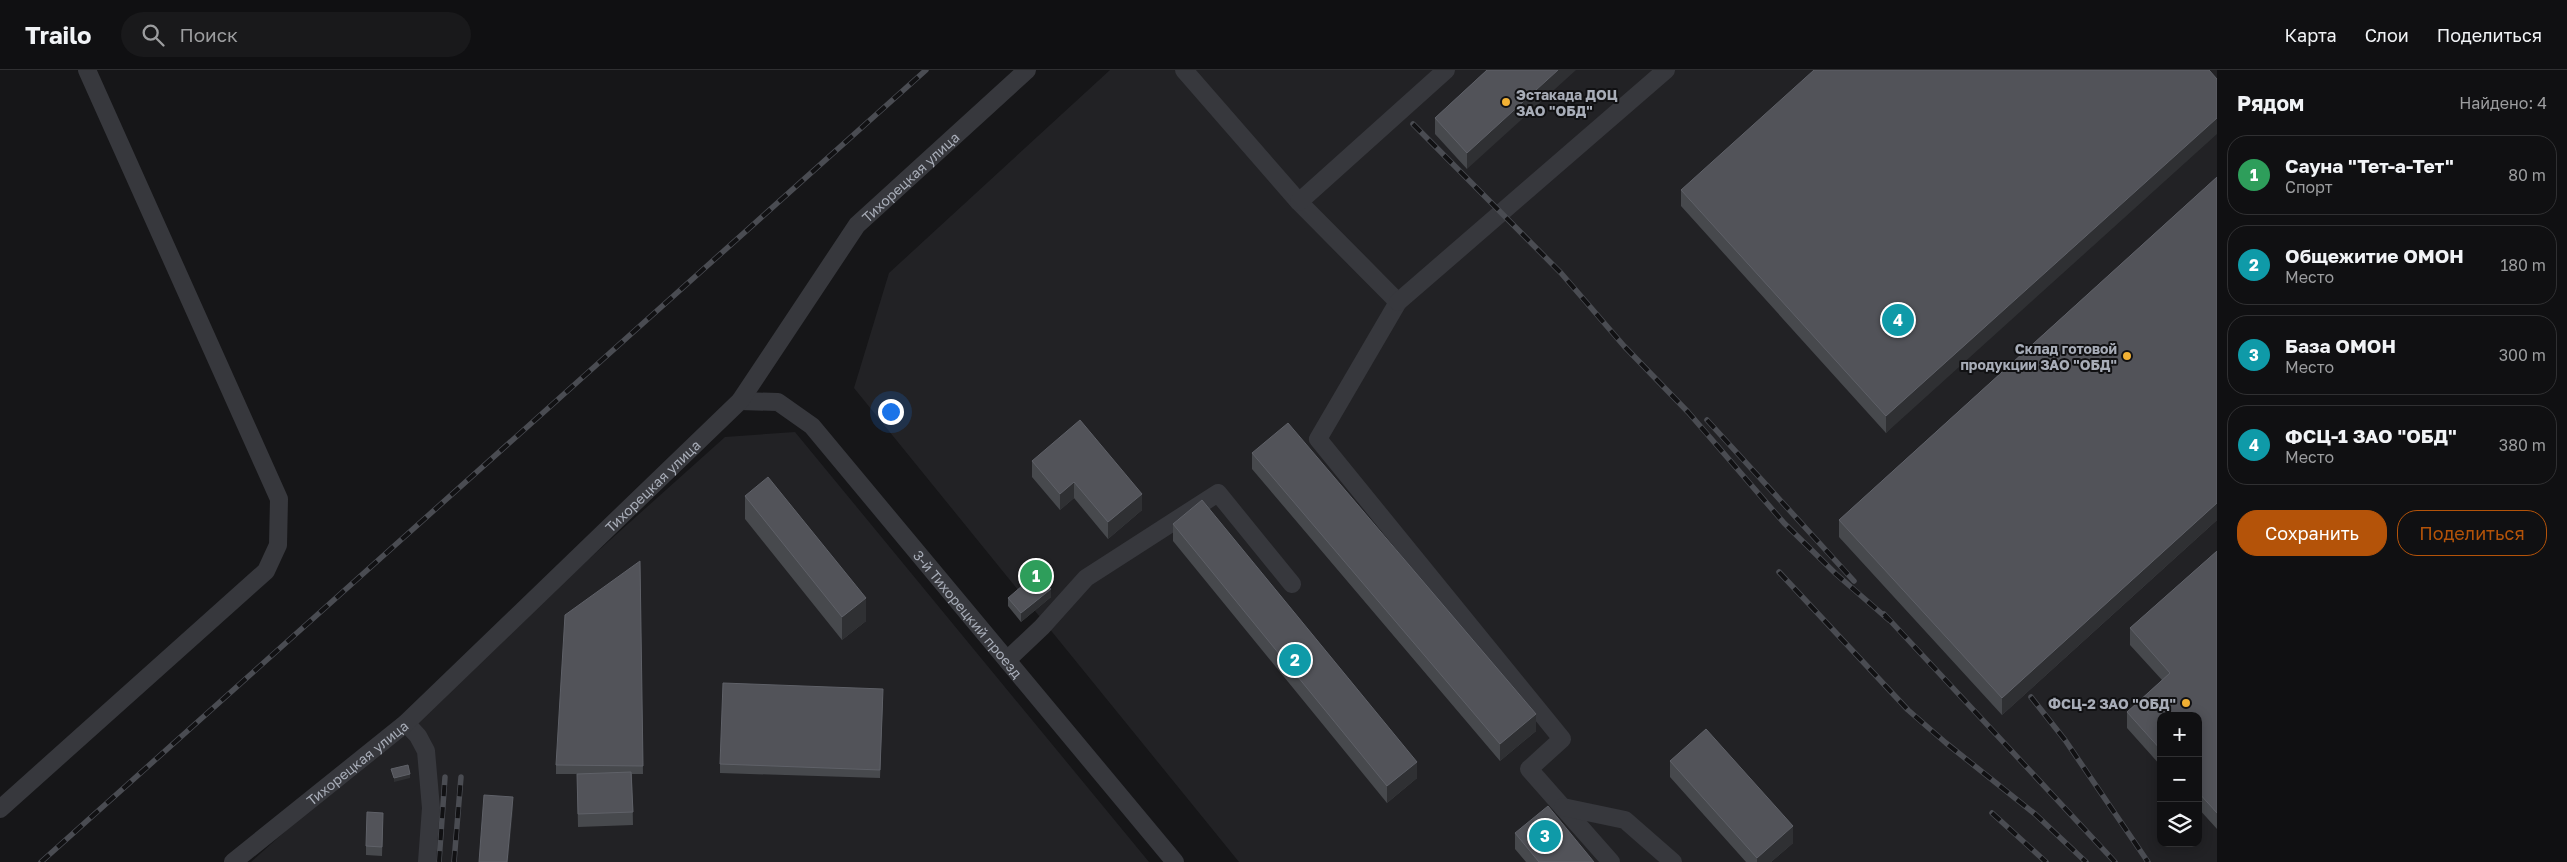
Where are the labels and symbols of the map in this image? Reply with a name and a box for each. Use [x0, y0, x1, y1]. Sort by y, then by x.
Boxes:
place label: Эстакада ДОЦ ЗАО "ОБД" [1516, 86, 1618, 119]
marker: Эстакада ДОЦ ЗАО "ОБД" [1500, 96, 1512, 108]
street label: Тихорецкая улица [858, 128, 962, 225]
pin: 4 [1882, 301, 1914, 339]
place label: Склад готовой продукции ЗАО "ОБД" [1960, 340, 2117, 373]
marker: Склад готовой продукции ЗАО "ОБД" [2121, 350, 2133, 362]
your location [878, 399, 904, 425]
street label: Тихорецкая улица [601, 436, 703, 535]
street label: 3-й Тихорецкий проезд [910, 547, 1027, 681]
pin: 1 [1020, 557, 1052, 595]
pin: 2 [1279, 641, 1311, 679]
place label: ФСЦ-2 ЗАО "ОБД" [2048, 695, 2176, 712]
marker: ФСЦ-2 ЗАО "ОБД" [2180, 697, 2192, 709]
street label: Тихорецкая улица [303, 716, 411, 808]
pin: 3 [1529, 817, 1561, 855]

